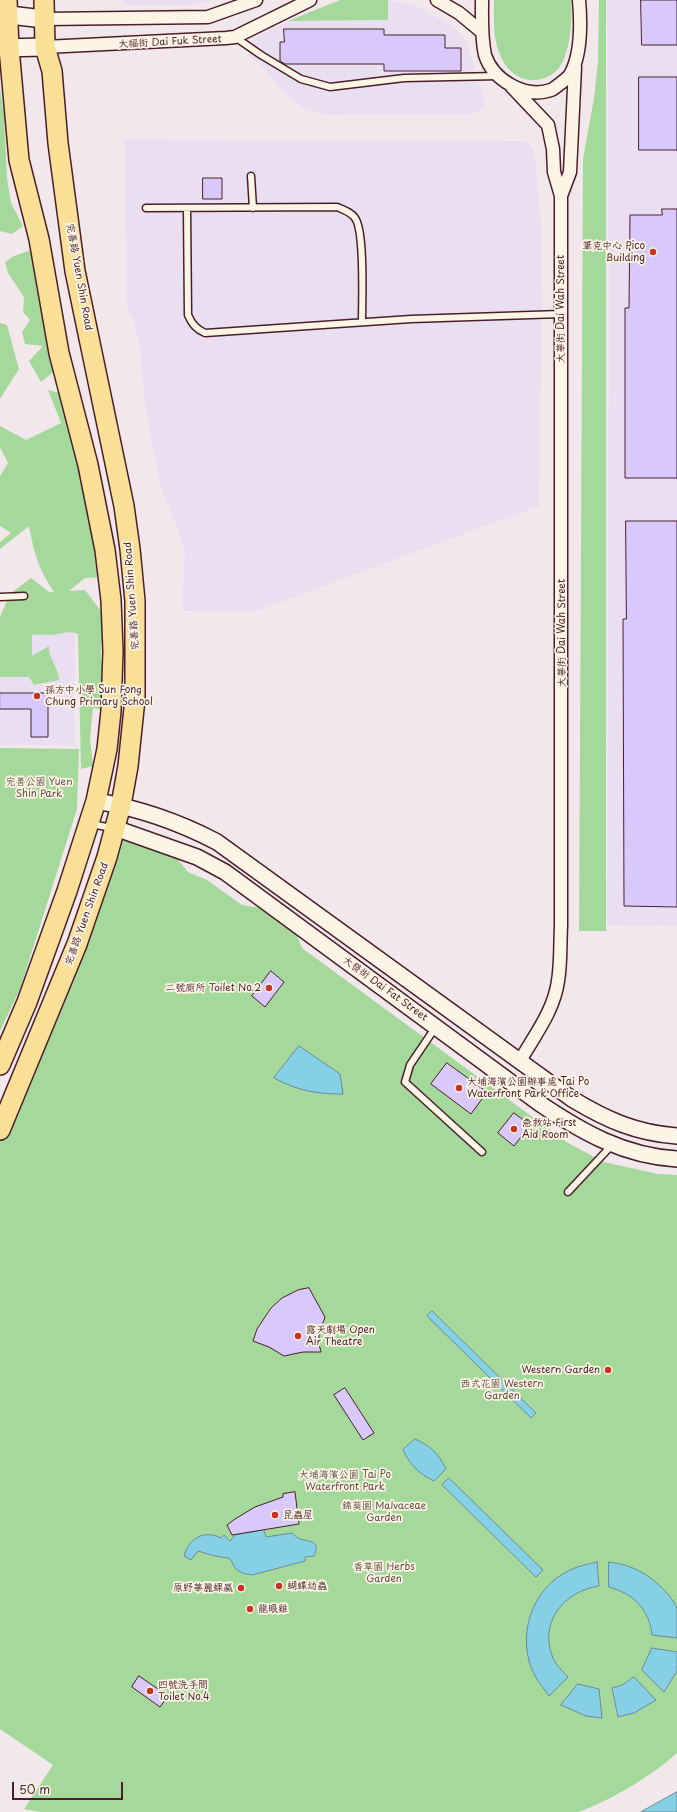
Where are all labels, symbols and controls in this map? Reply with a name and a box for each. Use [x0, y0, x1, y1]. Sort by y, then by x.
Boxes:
street label: 大福街 Dai Fuk Street [118, 33, 222, 51]
street label: 完善路 Yuen Shin Road [64, 222, 94, 332]
place label: 筆克中心 Pico Building [582, 240, 645, 264]
marker: 筆克中心 Pico Building [648, 247, 658, 257]
street label: 大華街 Dai Wah Street [555, 255, 567, 363]
street label: 完善路 Yuen Shin Road [122, 541, 142, 651]
street label: 大華街 Dai Wah Street [556, 579, 568, 687]
place label: 孫方中小學 Sun Fong Chung Primary School [45, 684, 153, 708]
marker: 孫方中小學 Sun Fong Chung Primary School [32, 691, 42, 701]
park label: 完善公園 Yuen Shin Park [6, 776, 72, 800]
street label: 完善路 Yuen Shin Road [63, 861, 111, 967]
street label: 大發街 Dai Fat Street [340, 954, 430, 1024]
place label: 二號廁所 Toilet No.2 [165, 982, 261, 994]
marker: 二號廁所 Toilet No.2 [264, 983, 274, 993]
place label: 大埔海濱公園辦事處 Tai Po Waterfront Park Office [467, 1076, 589, 1100]
marker: 大埔海濱公園辦事處 Tai Po Waterfront Park Office [454, 1083, 464, 1093]
place label: 急救站 First Aid Room [522, 1117, 577, 1140]
marker: 急救站 First Aid Room [509, 1124, 519, 1134]
place label: 露天劇場 Open Air Theatre [306, 1324, 375, 1348]
marker: 露天劇場 Open Air Theatre [293, 1331, 303, 1341]
place label: Western Garden [522, 1364, 600, 1376]
marker: Western Garden [603, 1365, 613, 1375]
park label: 西式花園 Western Garden [460, 1378, 544, 1402]
park label: 大埔海濱公園 Tai Po Waterfront Park [299, 1469, 391, 1492]
park label: 錦葵園 Malvaceae Garden [342, 1500, 426, 1524]
place label: 昆蟲屋 [283, 1509, 313, 1521]
marker: 昆蟲屋 [270, 1510, 280, 1520]
park label: 香草園 Herbs Garden [353, 1561, 415, 1584]
place label: 蝴蝶幼蟲 [287, 1580, 327, 1592]
marker: 蝴蝶幼蟲 [274, 1581, 284, 1591]
place label: 原野華麗蜾蠃 [173, 1582, 233, 1594]
marker: 原野華麗蜾蠃 [236, 1583, 246, 1593]
place label: 龍眼雞 [258, 1603, 288, 1615]
marker: 龍眼雞 [245, 1604, 255, 1614]
place label: 四號洗手間 Toilet No.4 [158, 1679, 210, 1702]
marker: 四號洗手間 Toilet No.4 [145, 1686, 155, 1696]
scale bar [14, 1774, 125, 1800]
text: 50 m [19, 1780, 50, 1798]

